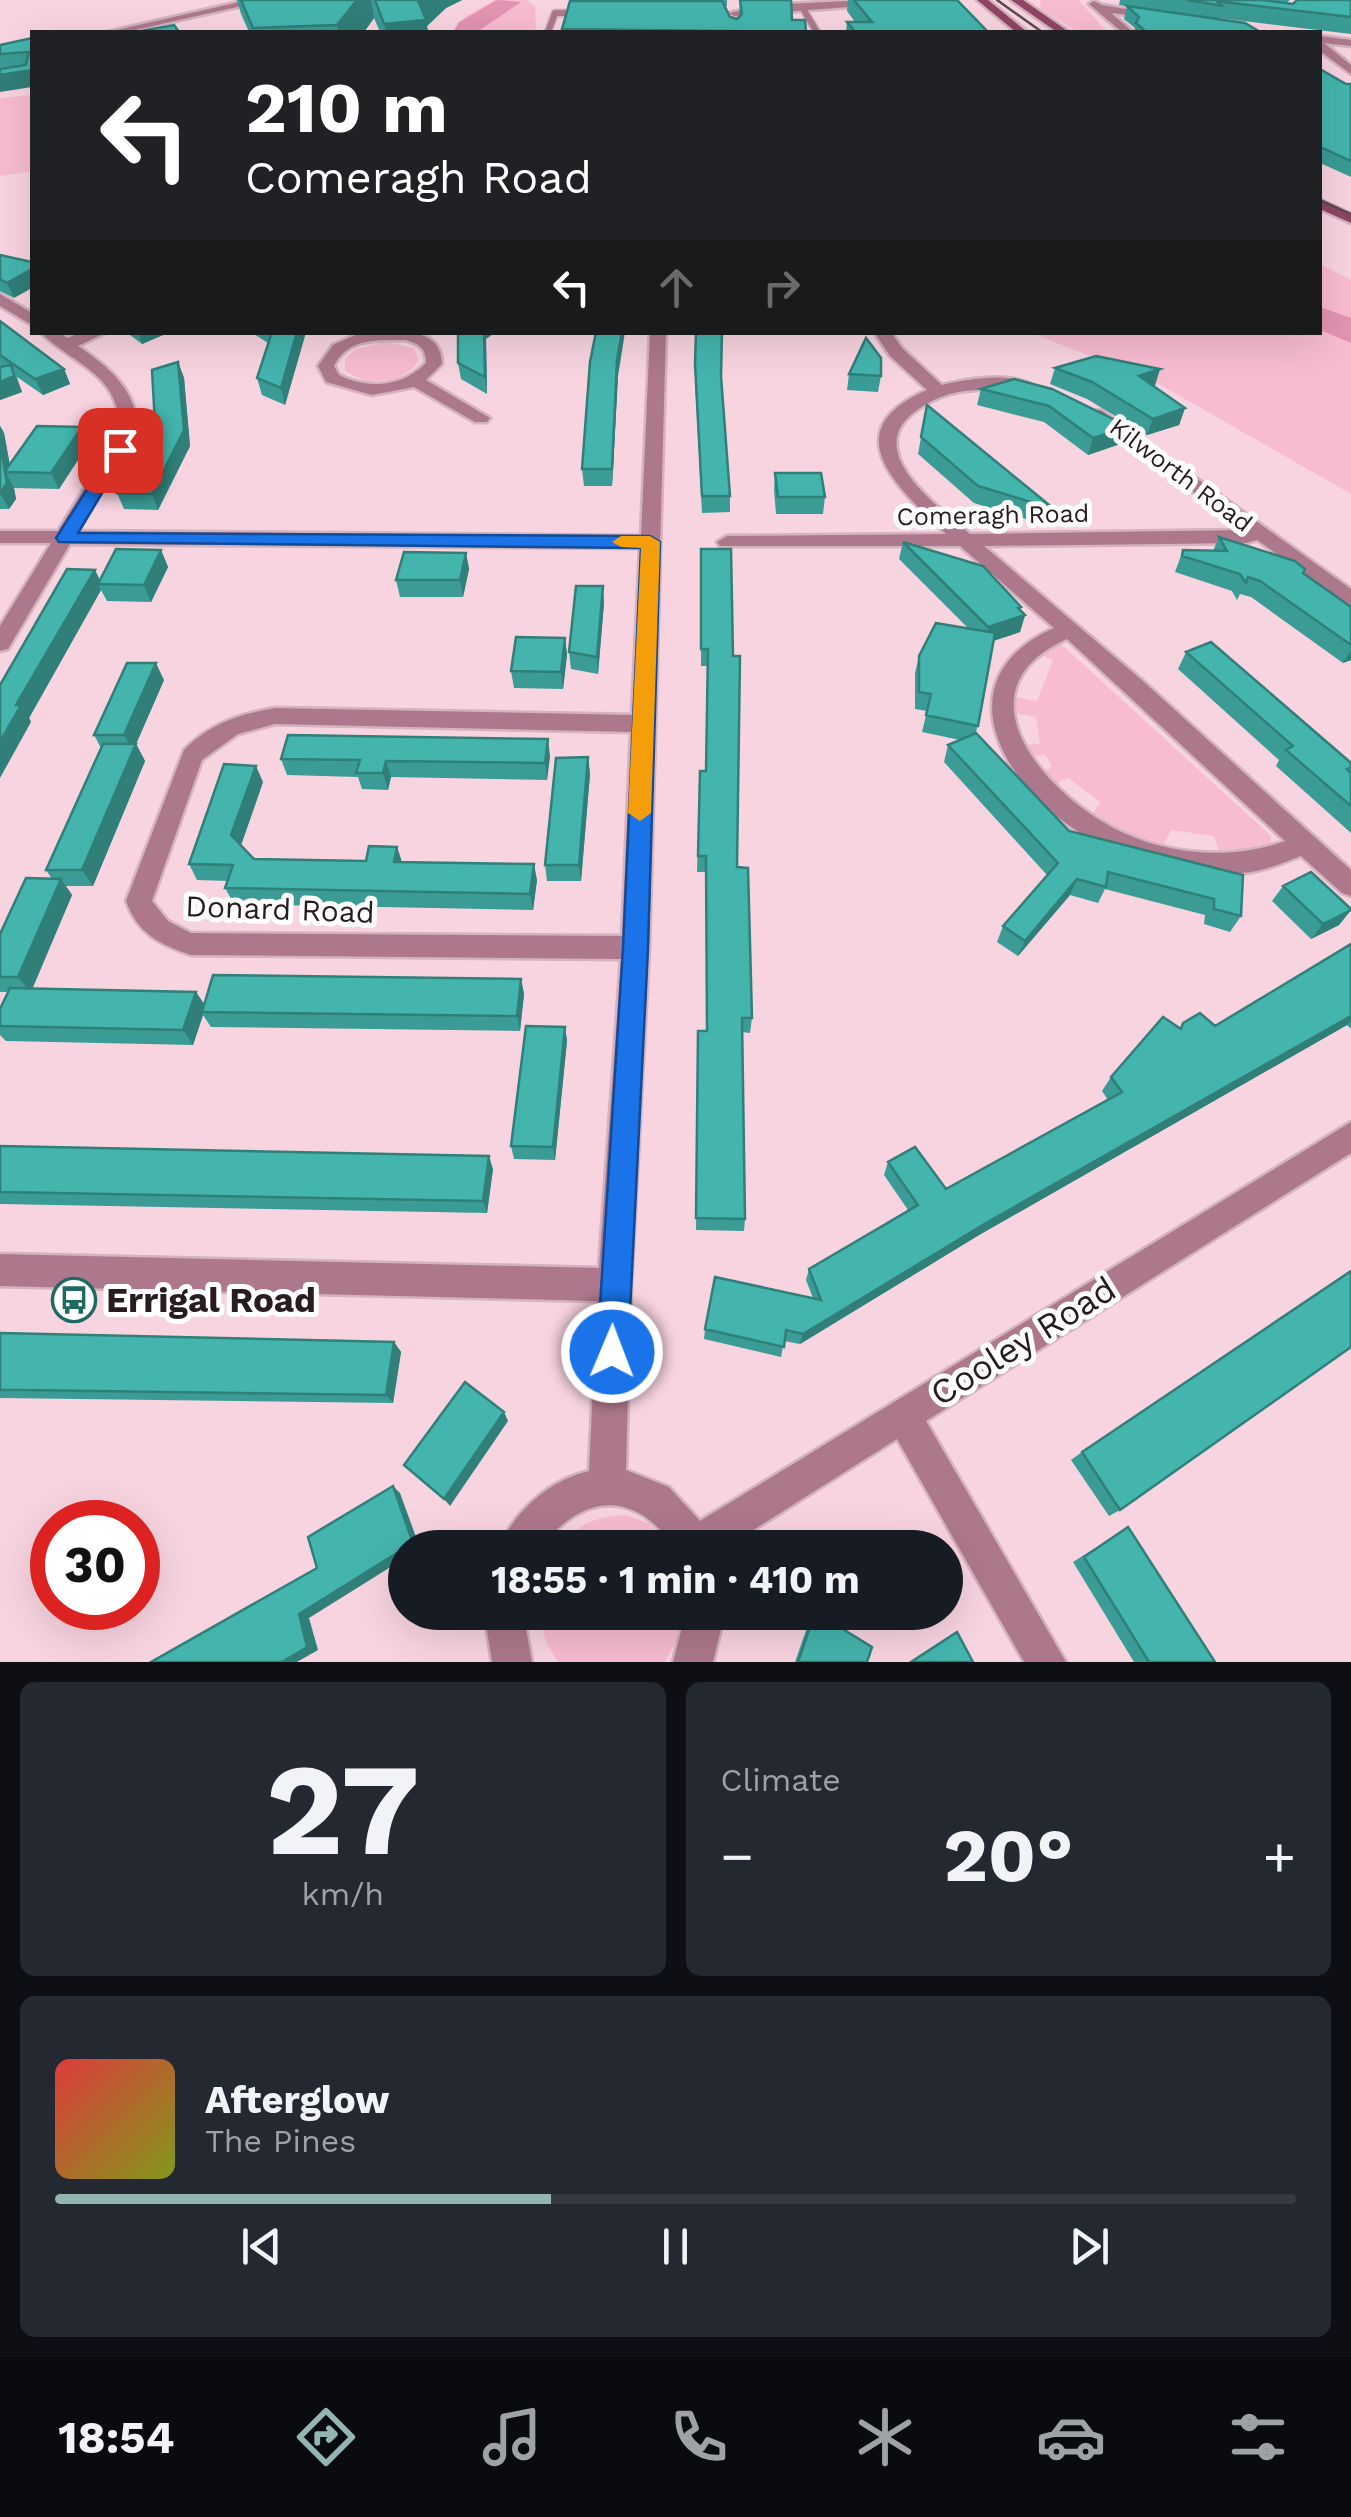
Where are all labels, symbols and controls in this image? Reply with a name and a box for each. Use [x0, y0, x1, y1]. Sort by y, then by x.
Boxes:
text: 210 m [245, 67, 448, 149]
icon: left [80, 70, 210, 200]
text: Comeragh Road [245, 151, 592, 204]
icon: left [544, 260, 599, 315]
icon: ahead [649, 260, 704, 315]
icon: right [754, 260, 809, 315]
pin [78, 408, 163, 493]
street label: Kilworth Road [1104, 412, 1258, 538]
icon: arrive [93, 423, 148, 478]
street label: Comeragh Road [896, 499, 1090, 531]
street label: Donard Road [185, 888, 375, 930]
street label: Cooley Road [923, 1267, 1123, 1415]
bus stop icon: Errigal Road [51, 1277, 97, 1323]
place label: Errigal Road [106, 1279, 316, 1321]
position arrow [560, 1300, 664, 1404]
speed limit sign: 30 [30, 1500, 160, 1630]
text: 18:55 · 1 min · 410 m [491, 1558, 860, 1602]
text: 27 [266, 1733, 420, 1886]
text: Climate [721, 1761, 841, 1799]
text: 20° [943, 1811, 1073, 1899]
text: − [721, 1824, 754, 1888]
text: + [1263, 1824, 1296, 1888]
text: km/h [302, 1875, 384, 1913]
text: Afterglow [205, 2078, 390, 2122]
text: The Pines [205, 2122, 356, 2160]
icon: previous [234, 2219, 289, 2274]
icon: pause [648, 2219, 703, 2274]
icon: next [1062, 2219, 1117, 2274]
icon: directions [291, 2402, 361, 2472]
icon: music [477, 2402, 547, 2472]
icon: phone [664, 2402, 734, 2472]
icon: climate [850, 2402, 920, 2472]
icon: car [1036, 2402, 1106, 2472]
icon: filters [1223, 2402, 1293, 2472]
text: 18:54 [58, 2411, 175, 2464]

